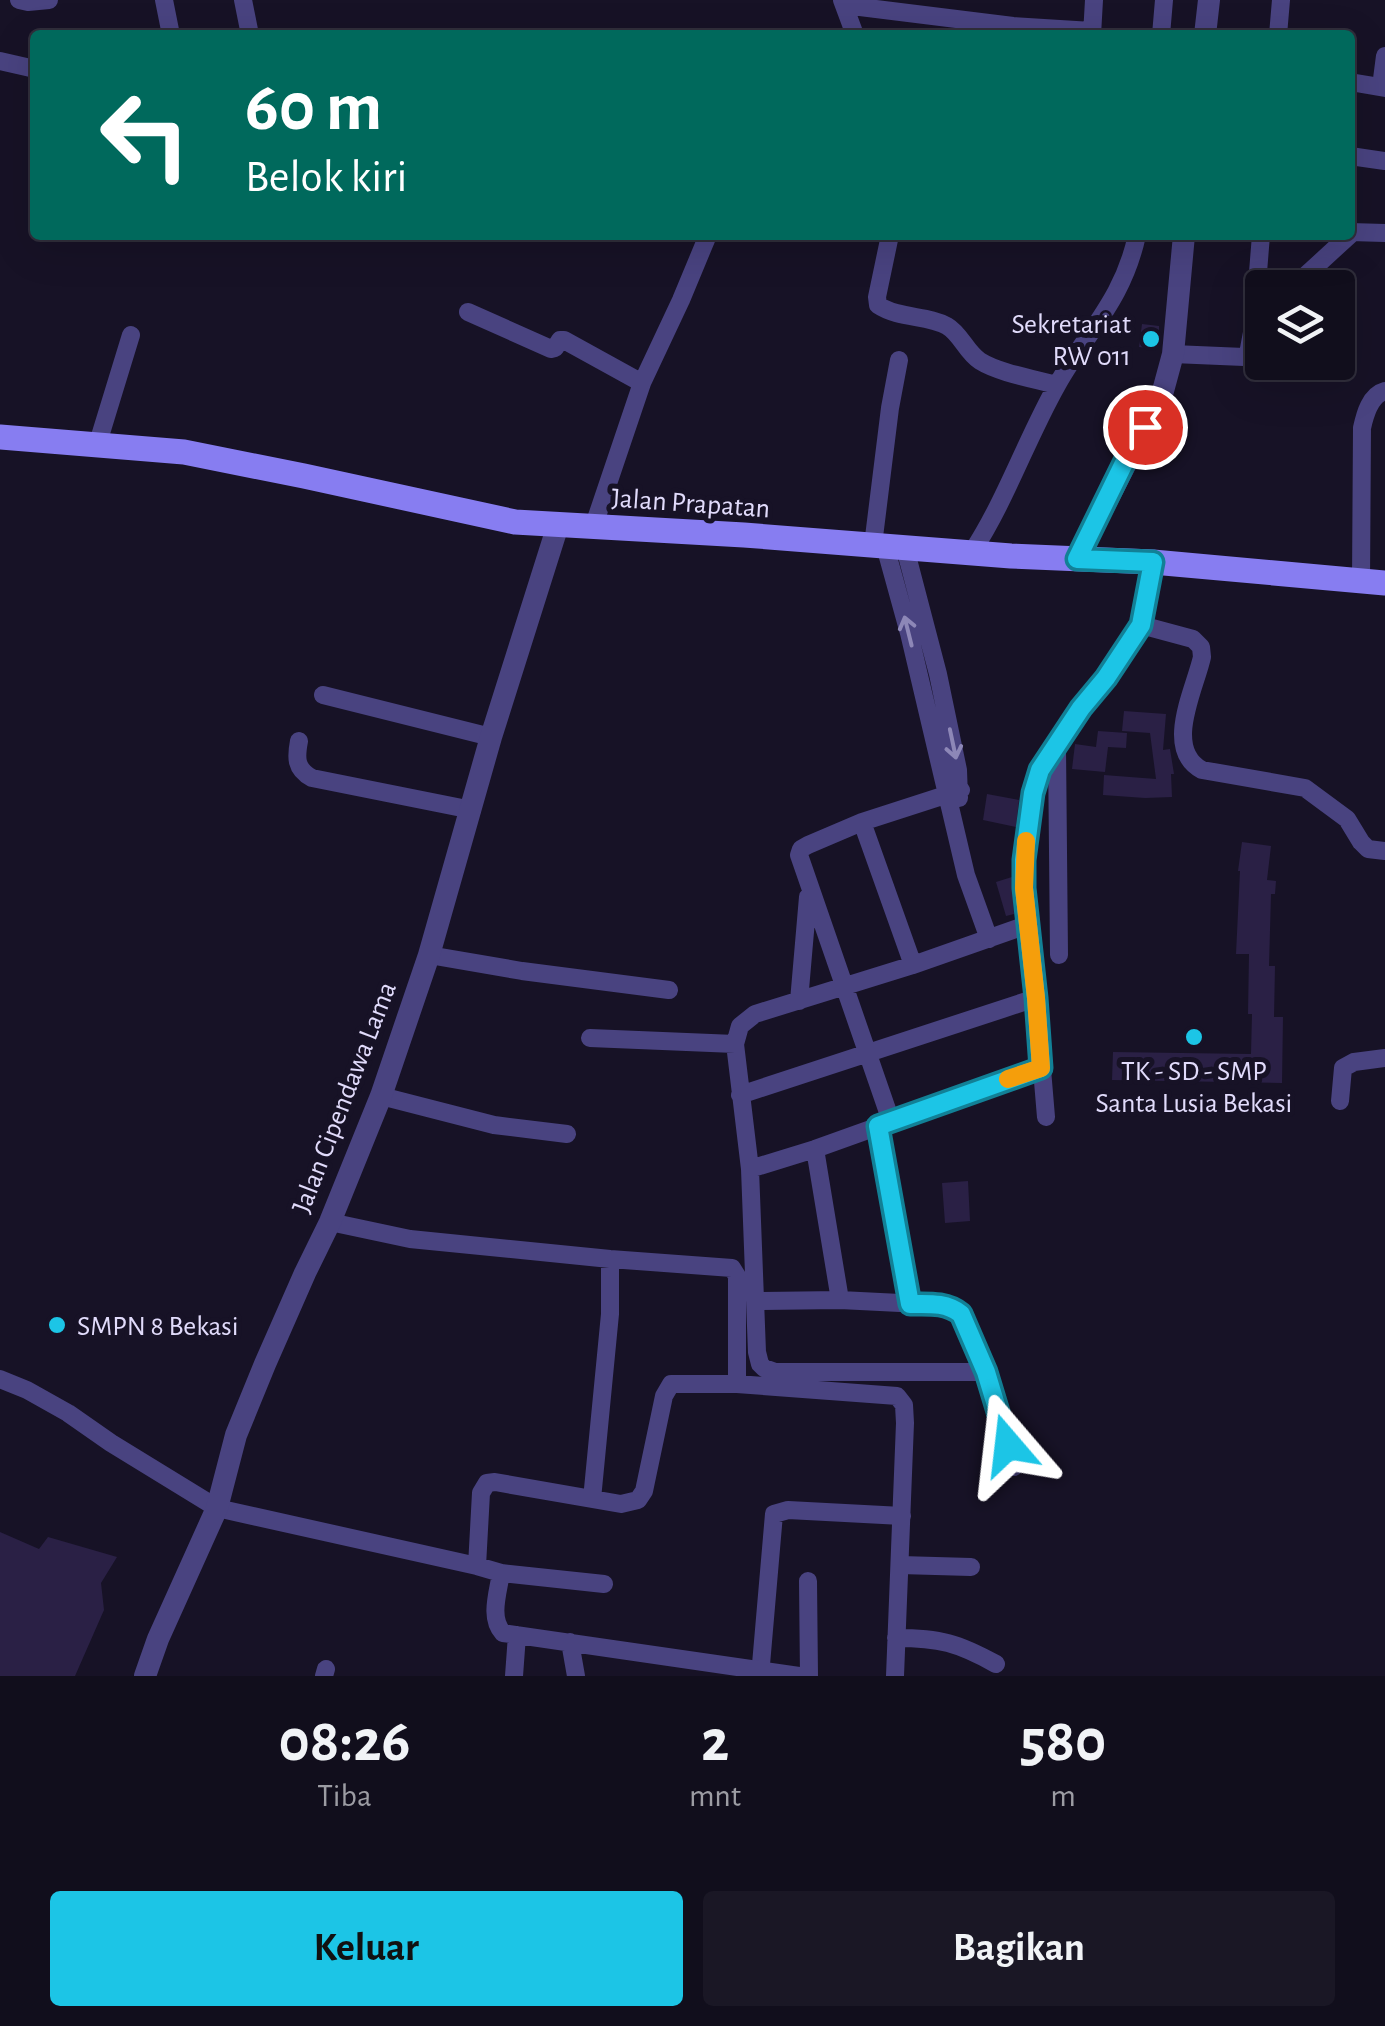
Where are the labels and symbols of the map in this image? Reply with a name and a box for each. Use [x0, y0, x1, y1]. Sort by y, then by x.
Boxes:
place label: Sekretariat RW 011 [1011, 311, 1131, 371]
marker: Sekretariat RW 011 [1140, 328, 1162, 350]
pin [1103, 385, 1188, 470]
street label: Jalan Prapatan [611, 484, 771, 523]
one-way arrow [898, 616, 916, 648]
one-way arrow [945, 728, 963, 760]
street label: Jalan Cipendawa Lama [288, 978, 402, 1217]
marker: TK - SD - SMP Santa Lusia Bekasi [1183, 1026, 1205, 1048]
place label: TK - SD - SMP Santa Lusia Bekasi [1096, 1058, 1292, 1118]
place label: SMPN 8 Bekasi [77, 1313, 238, 1341]
marker: SMPN 8 Bekasi [46, 1314, 68, 1336]
position arrow [956, 1393, 1060, 1497]

